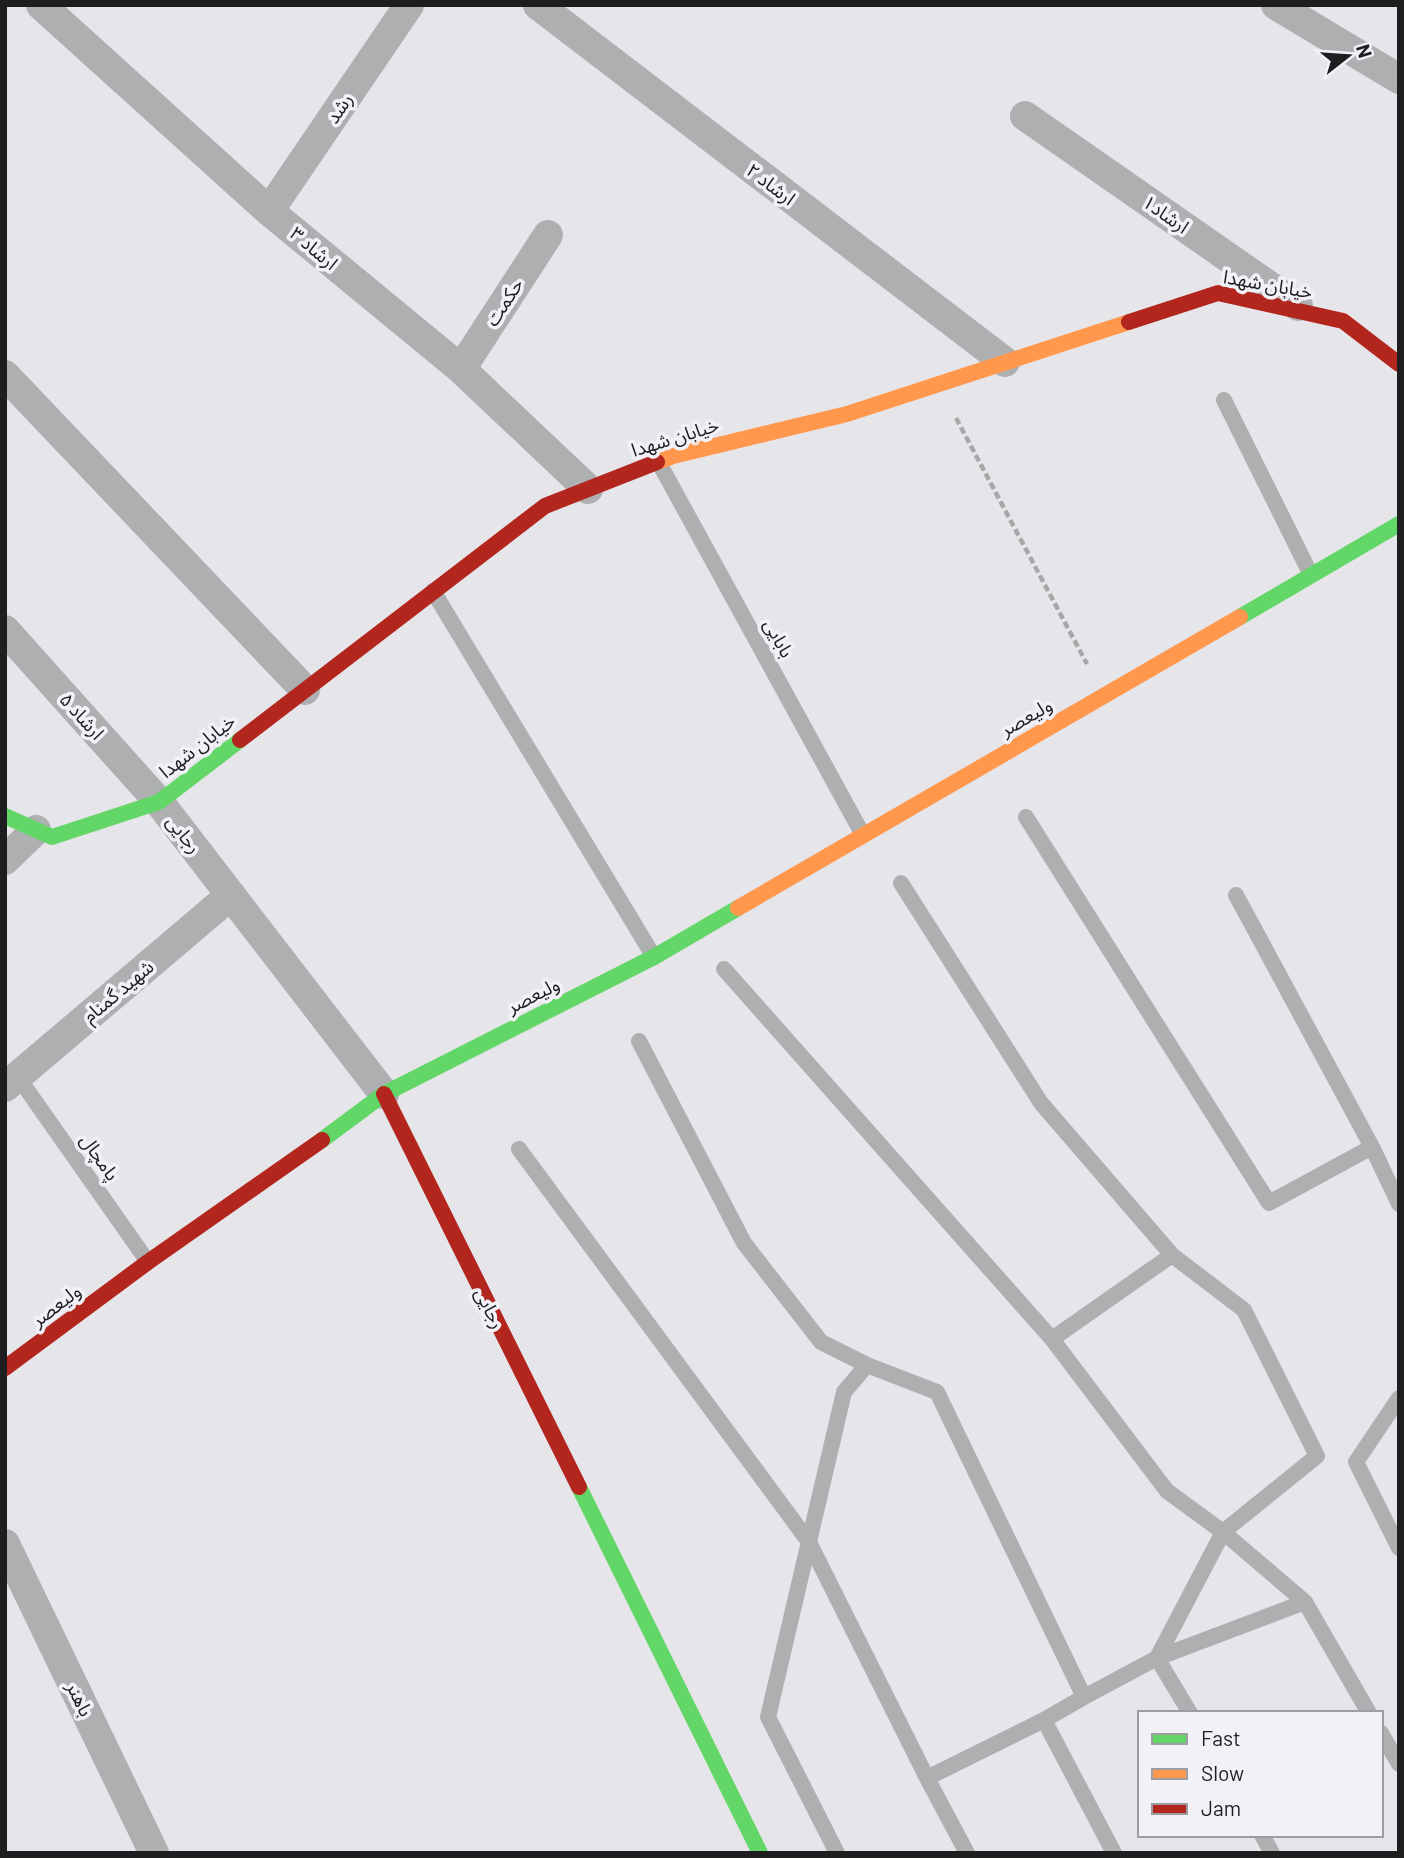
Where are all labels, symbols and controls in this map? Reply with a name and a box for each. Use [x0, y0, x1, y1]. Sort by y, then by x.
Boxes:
north arrow [1313, 21, 1383, 91]
text: N [1352, 41, 1378, 60]
street label: رشد [320, 88, 358, 128]
street label: ارشاد ۲ [742, 158, 800, 210]
street label: ارشاد۱ [1138, 189, 1194, 239]
street label: ارشاد ۳ [285, 221, 343, 275]
street label: خیابان شهدا [1222, 264, 1315, 303]
street label: حکمت [480, 273, 528, 330]
street label: خیابان شهدا [628, 412, 721, 461]
street label: بابایی [759, 614, 799, 662]
street label: ارشاد ۵ [55, 687, 109, 745]
street label: ولیعصر [995, 693, 1056, 742]
street label: خیابان شهدا [154, 709, 239, 783]
street label: رجایی [161, 810, 207, 858]
street label: شهید گمنام [78, 954, 160, 1030]
street label: ولیعصر [502, 972, 563, 1019]
street label: پامچال [74, 1129, 125, 1186]
street label: ولیعصر [26, 1279, 86, 1332]
street label: رجایی [470, 1284, 510, 1332]
street label: باهنر [61, 1677, 99, 1720]
legend [1138, 1711, 1383, 1837]
text: Fast [1201, 1725, 1241, 1750]
text: Slow [1201, 1760, 1244, 1785]
text: Jam [1201, 1795, 1241, 1820]

